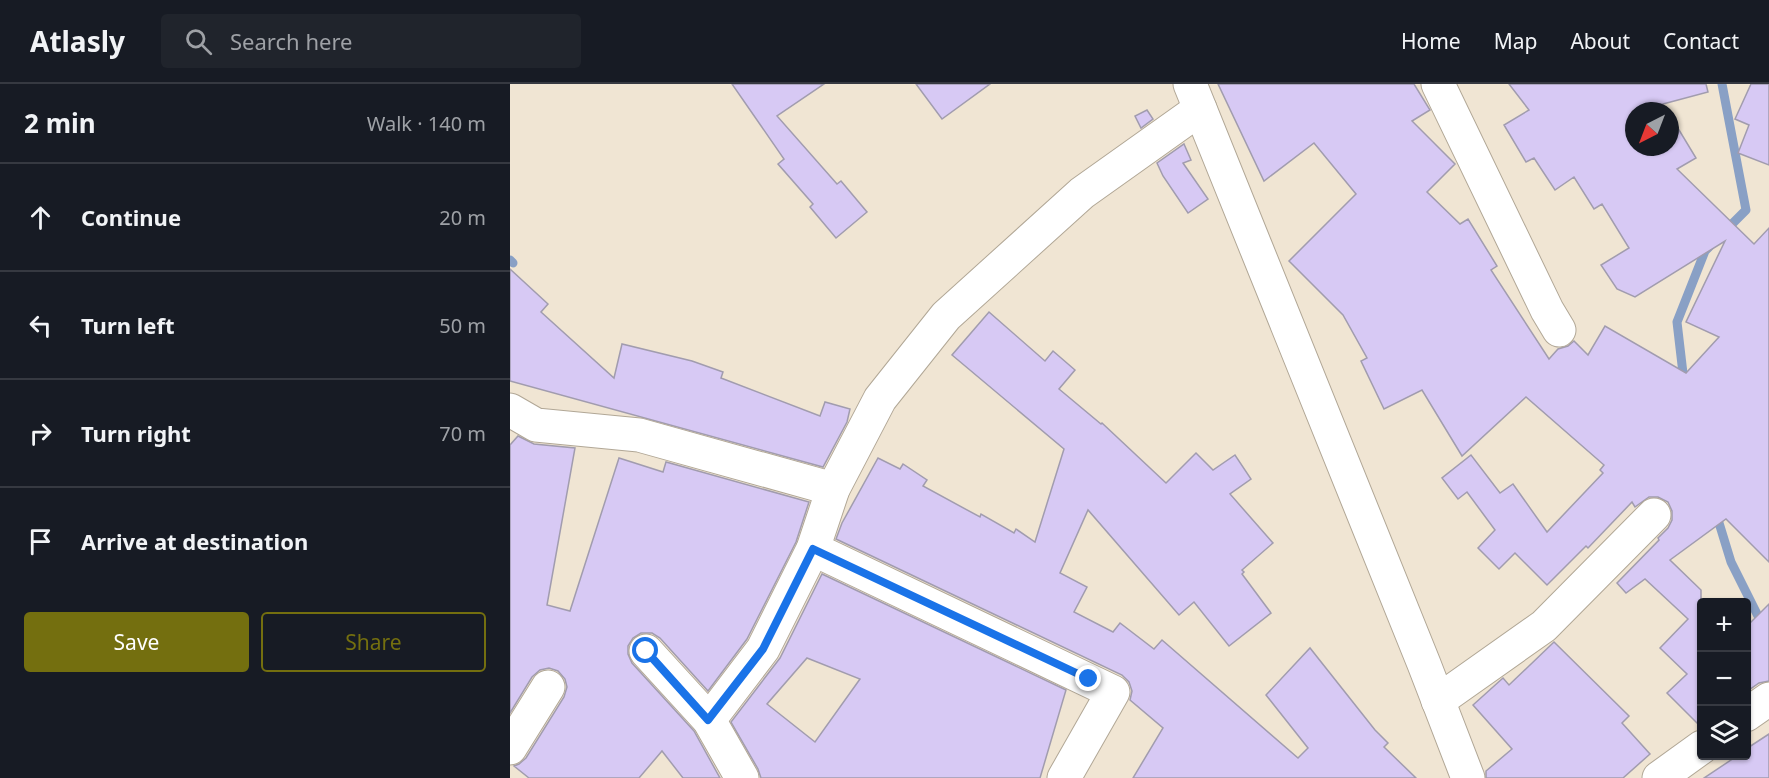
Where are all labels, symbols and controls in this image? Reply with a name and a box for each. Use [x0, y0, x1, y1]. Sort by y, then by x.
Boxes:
search box [161, 14, 581, 68]
text: Atlasly [30, 22, 125, 60]
icon: search [182, 25, 215, 58]
text: Search here [230, 26, 352, 56]
text: Home [1401, 27, 1461, 55]
text: Map [1494, 27, 1537, 55]
text: About [1570, 27, 1630, 55]
text: Contact [1663, 27, 1739, 55]
north arrow [1625, 102, 1679, 156]
text: 2 min [24, 105, 96, 141]
text: Walk · 140 m [367, 110, 486, 137]
icon: ahead [24, 201, 57, 234]
text: Continue [81, 202, 181, 232]
text: 20 m [439, 204, 486, 231]
icon: left [24, 309, 57, 342]
text: Turn left [81, 310, 175, 340]
text: 50 m [439, 312, 486, 339]
icon: right [24, 417, 57, 450]
text: Turn right [81, 418, 191, 448]
text: 70 m [439, 420, 486, 447]
icon: arrive [24, 525, 57, 558]
text: Arrive at destination [81, 526, 308, 556]
map controls [1697, 598, 1751, 760]
button: + [1697, 598, 1751, 652]
button: Save [24, 612, 249, 672]
button: Share [261, 612, 486, 672]
route start [632, 637, 658, 663]
button: − [1697, 652, 1751, 706]
route end [1075, 665, 1101, 691]
button: layers [1697, 706, 1751, 760]

